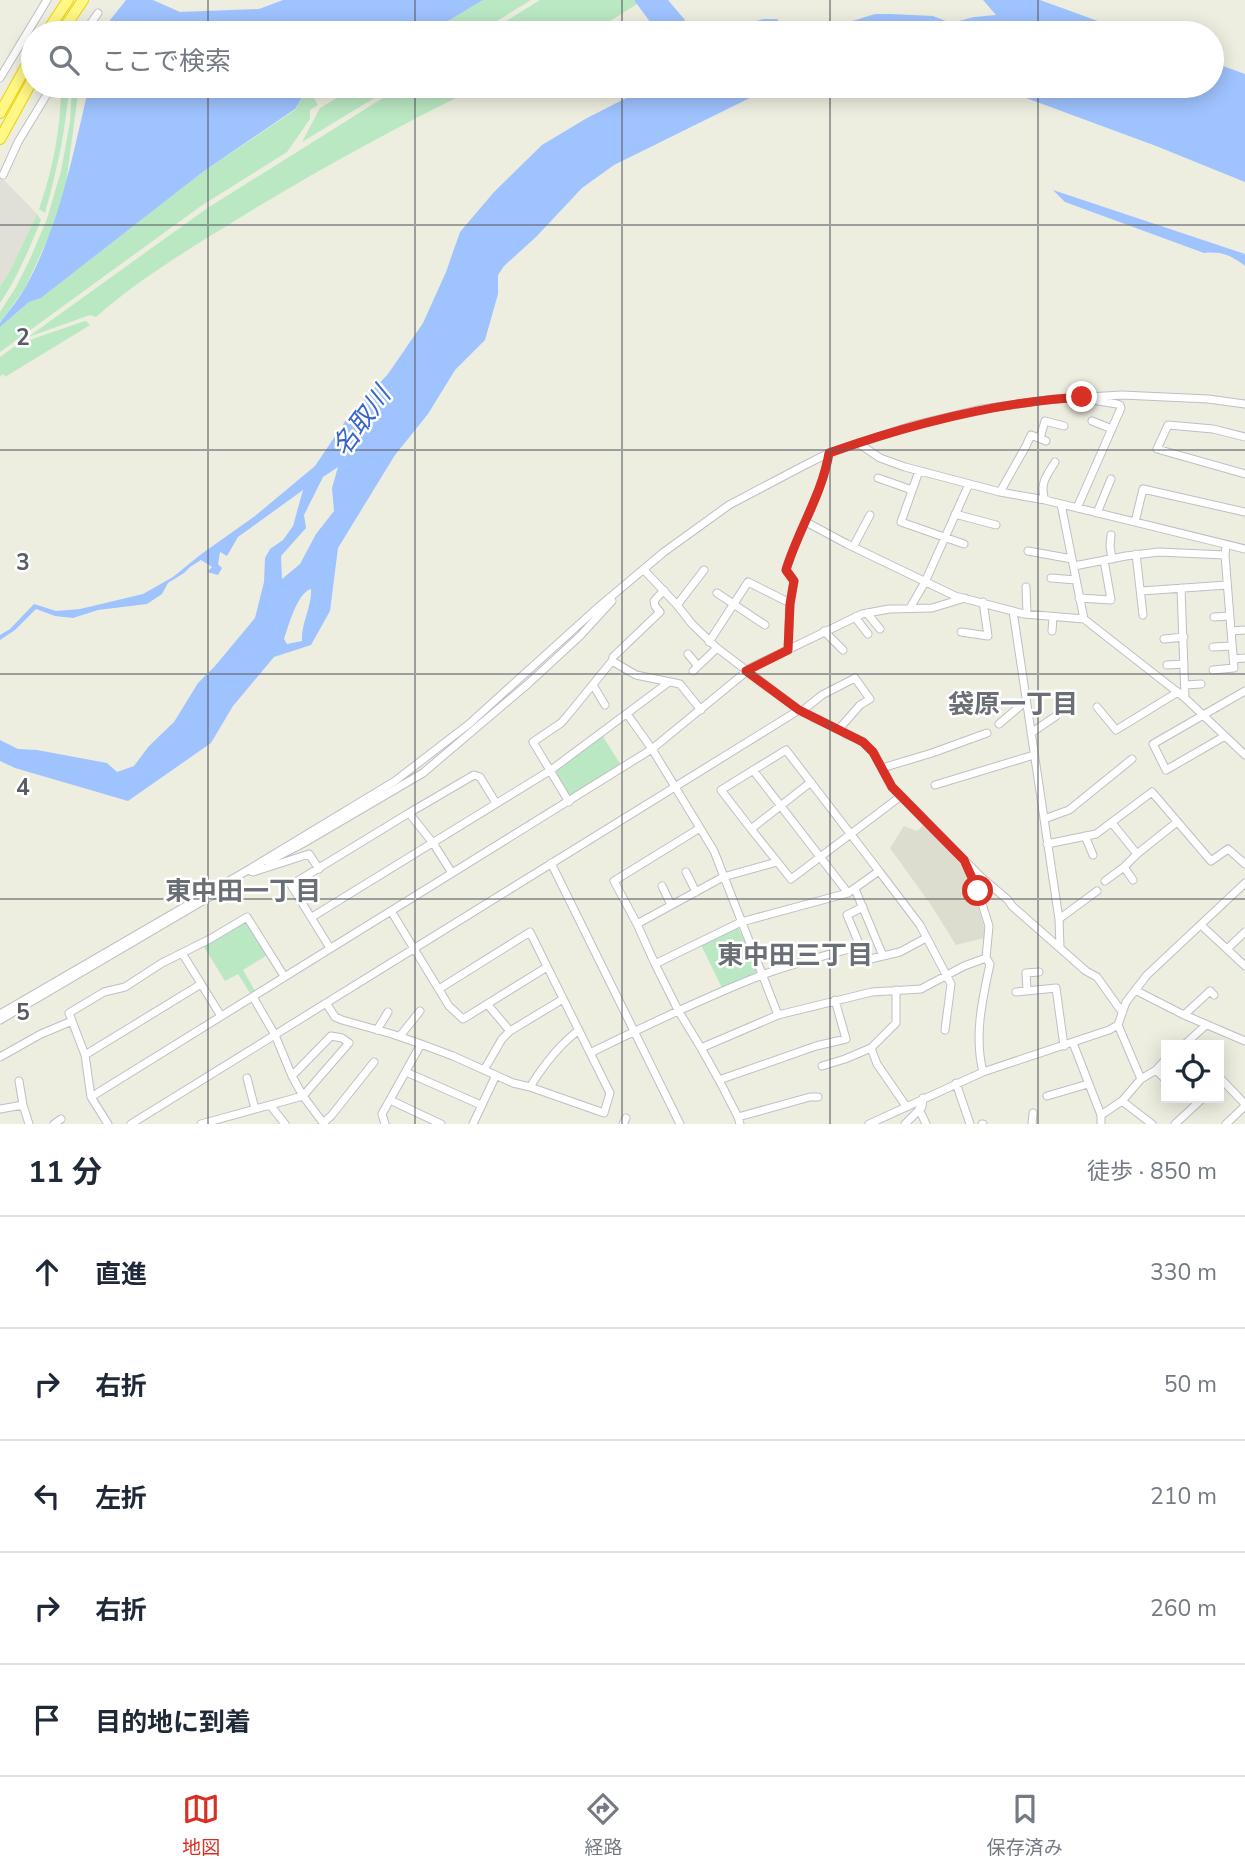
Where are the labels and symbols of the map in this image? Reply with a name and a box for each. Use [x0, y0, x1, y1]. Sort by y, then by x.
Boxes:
text: 2 [16, 322, 30, 353]
water label: 名取川 [324, 377, 400, 463]
route end [1066, 381, 1097, 412]
text: 3 [16, 547, 30, 578]
district label: 袋原一丁目 [948, 687, 1078, 722]
text: 4 [16, 772, 30, 803]
district label: 東中田一丁目 [165, 874, 321, 909]
route start [962, 875, 993, 906]
district label: 東中田三丁目 [717, 938, 873, 973]
text: 5 [16, 997, 30, 1028]

